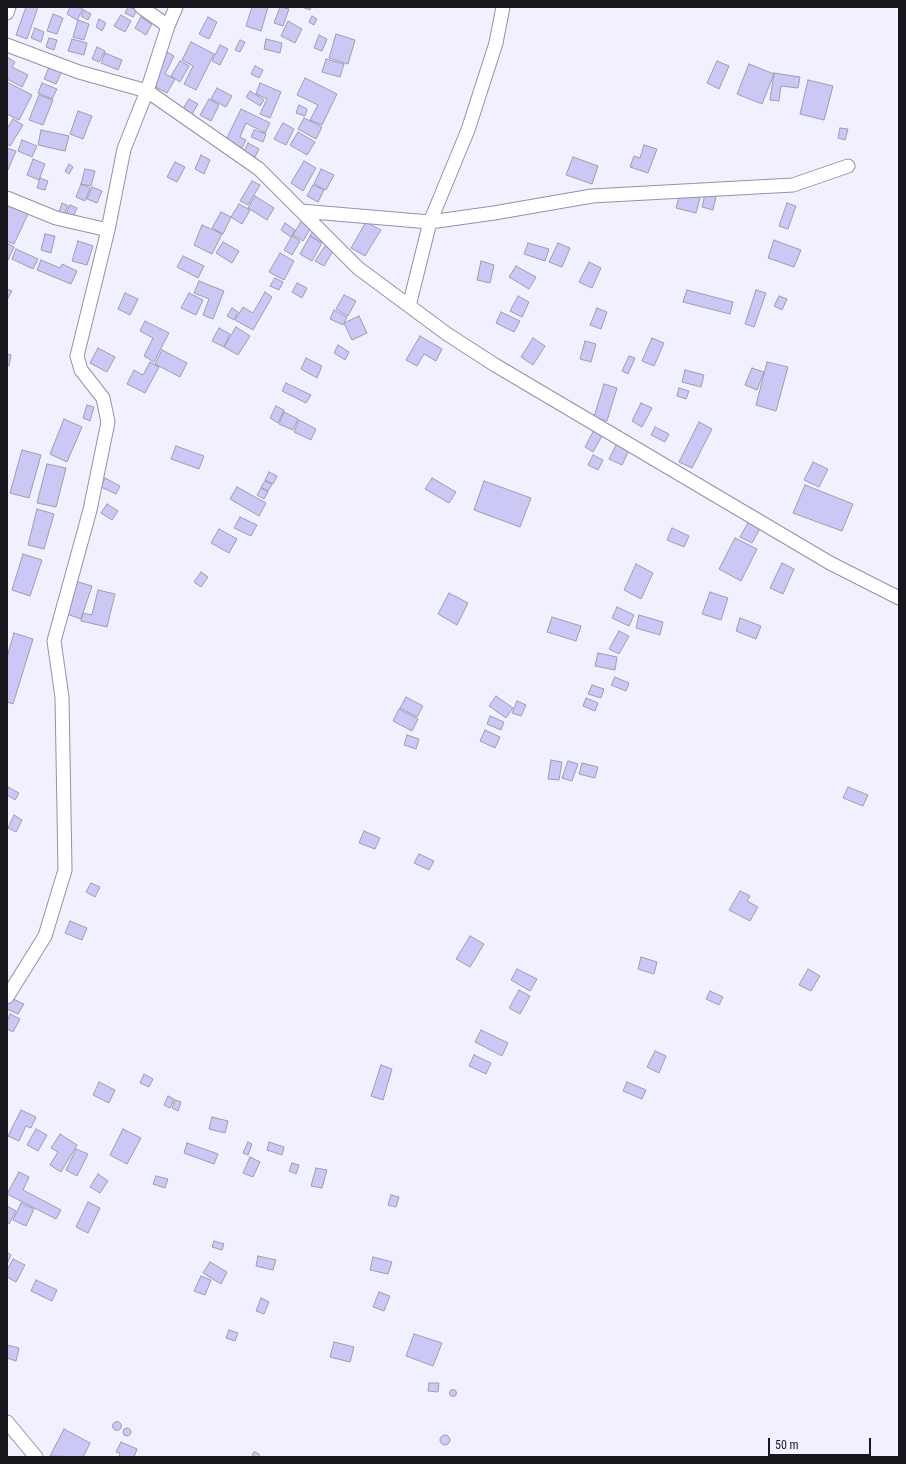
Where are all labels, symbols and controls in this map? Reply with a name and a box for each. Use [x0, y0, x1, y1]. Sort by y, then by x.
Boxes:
scale bar [770, 1430, 873, 1456]
text: 50 m [775, 1438, 799, 1452]

